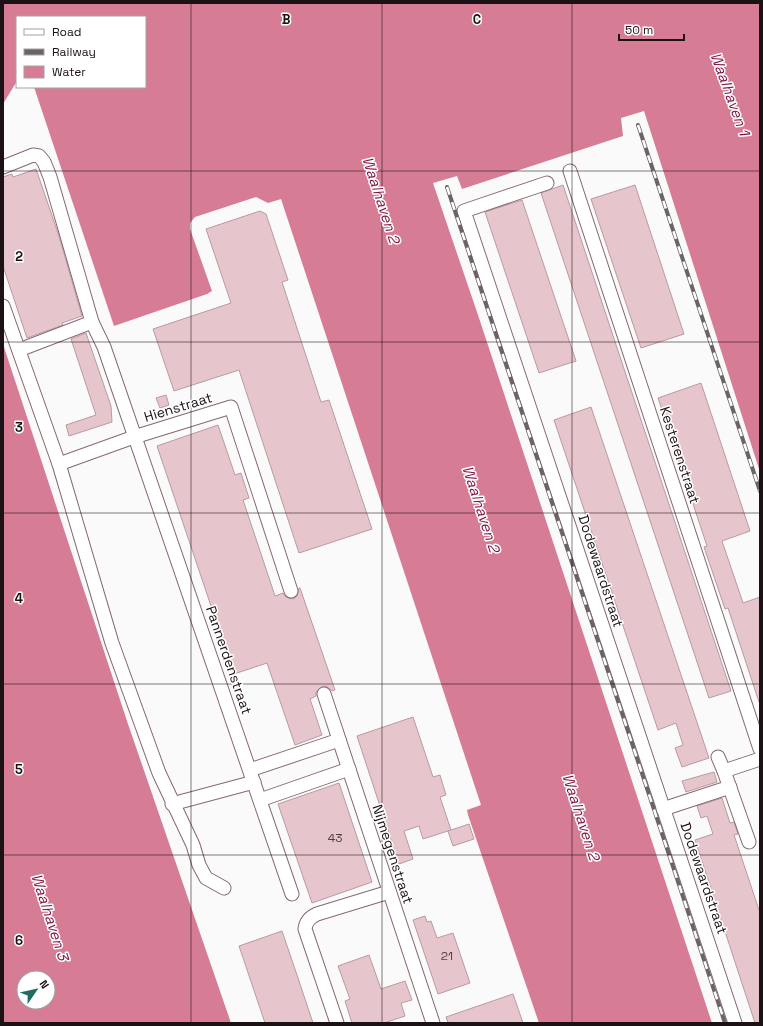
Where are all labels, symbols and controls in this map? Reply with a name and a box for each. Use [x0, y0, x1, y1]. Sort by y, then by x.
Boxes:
text: B [282, 11, 291, 28]
text: C [473, 11, 481, 28]
legend [16, 16, 146, 88]
scale bar [619, 16, 684, 42]
text: 50 m [625, 22, 653, 38]
text: Road [52, 24, 81, 40]
text: Railway [52, 44, 96, 60]
water label: Waalhaven 1 [707, 50, 755, 140]
text: Water [52, 64, 86, 80]
water label: Waalhaven 2 [359, 154, 405, 247]
text: 2 [15, 248, 23, 265]
street label: Hienstraat [142, 388, 214, 426]
street label: Kesterenstraat [656, 404, 704, 506]
text: 3 [15, 419, 23, 436]
water label: Waalhaven 2 [459, 463, 505, 556]
street label: Dodewaardstraat [574, 513, 628, 629]
text: 4 [15, 590, 23, 607]
street label: Pannerdenstraat [202, 603, 256, 717]
text: 5 [15, 761, 23, 778]
water label: Waalhaven 2 [559, 771, 605, 864]
street label: Nijmegenstraat [368, 802, 418, 906]
street label: Dodewaardstraat [676, 820, 732, 936]
house number: 43 [328, 830, 342, 846]
water label: Waalhaven 3 [28, 871, 74, 964]
text: 6 [15, 932, 23, 949]
house number: 21 [441, 948, 453, 964]
north arrow [16, 970, 56, 1010]
text: N [36, 977, 52, 991]

